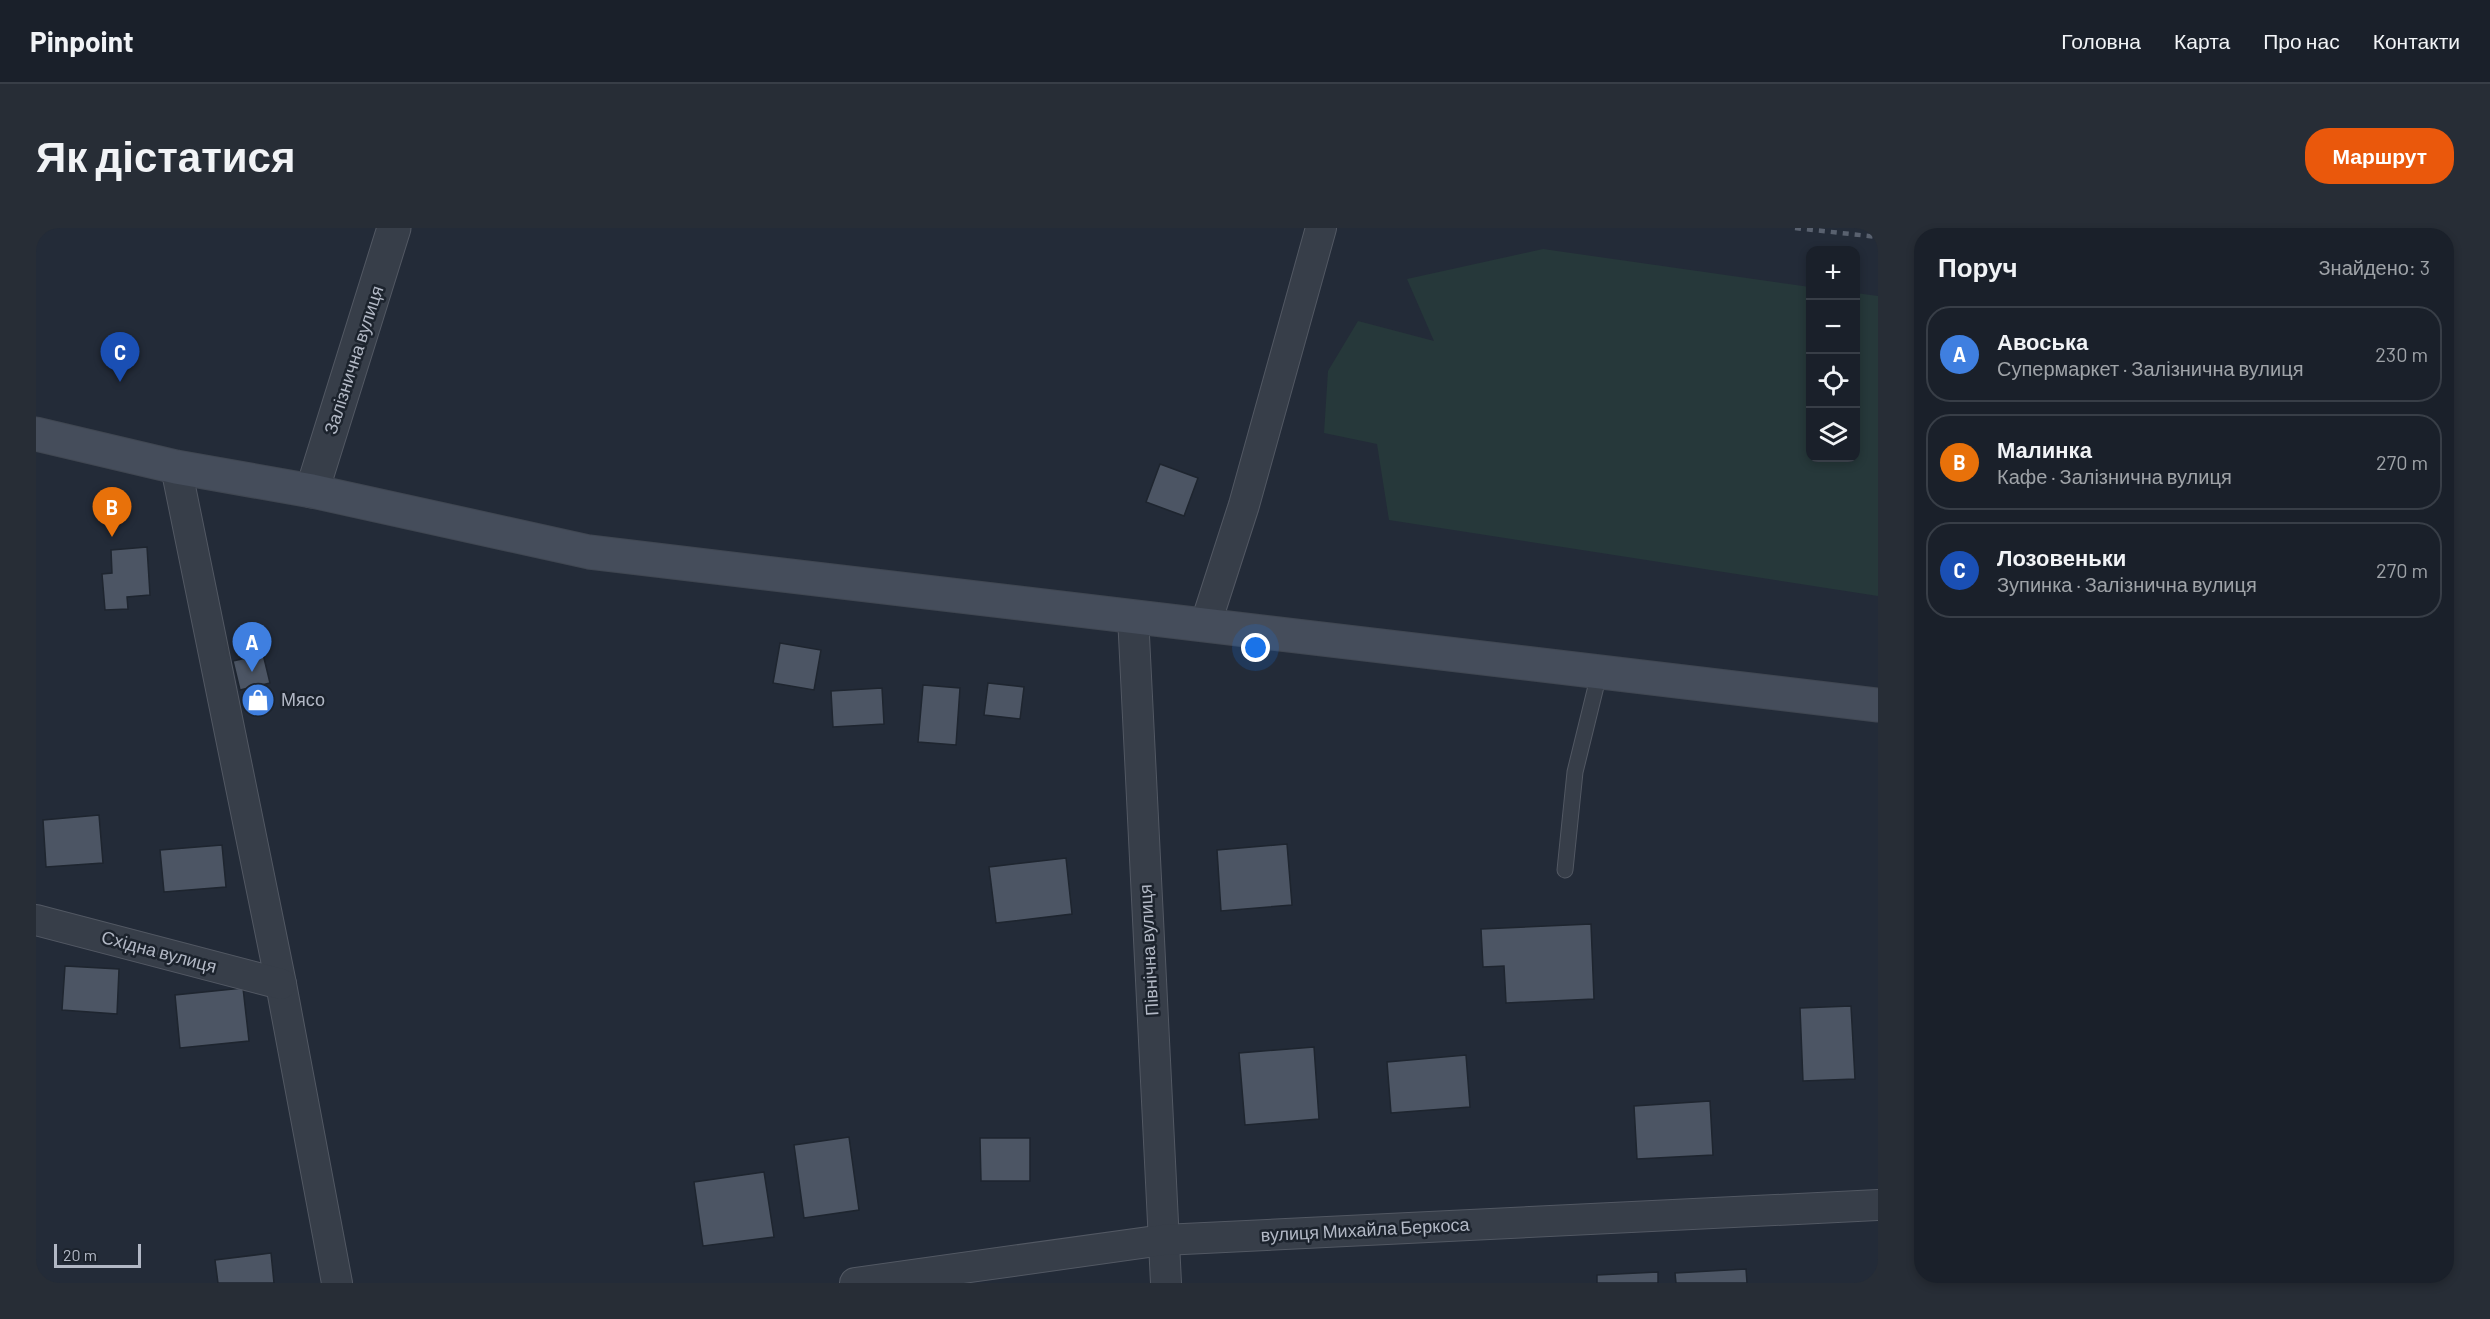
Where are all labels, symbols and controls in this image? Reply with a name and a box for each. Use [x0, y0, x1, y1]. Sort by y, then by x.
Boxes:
text: Pinpoint [30, 24, 134, 58]
text: Головна [2061, 28, 2141, 53]
text: Карта [2174, 28, 2230, 53]
text: Про нас [2263, 28, 2340, 53]
text: Контакти [2373, 28, 2460, 53]
button: Маршрут [2305, 128, 2454, 184]
text: Як дістатися [36, 130, 295, 180]
map controls [1806, 246, 1860, 462]
button: + [1806, 246, 1860, 300]
text: Поруч [1938, 251, 2018, 282]
text: Знайдено: 3 [2319, 255, 2430, 279]
street label: Залізнична вулиця [319, 283, 387, 437]
button: − [1806, 300, 1860, 354]
text: Авоська [1997, 328, 2088, 354]
pin: C [100, 332, 140, 382]
text: A [1953, 342, 1966, 366]
text: 230 m [2375, 342, 2428, 366]
button: locate [1806, 354, 1860, 408]
text: Супермаркет · Залізнична вулиця [1997, 356, 2303, 380]
button: layers [1806, 408, 1860, 462]
text: Малинка [1997, 436, 2092, 462]
text: B [1953, 450, 1966, 474]
text: 270 m [2376, 450, 2428, 474]
text: Кафе · Залізнична вулиця [1997, 464, 2232, 488]
pin: B [92, 488, 132, 537]
text: Лозовеньки [1997, 544, 2126, 570]
text: C [1953, 558, 1966, 582]
text: 270 m [2376, 558, 2428, 582]
text: Зупинка · Залізнична вулиця [1997, 572, 2257, 596]
pin: A [232, 622, 272, 672]
your location [1241, 633, 1270, 662]
shop icon: Мясо [240, 682, 276, 718]
place label: Мясо [281, 688, 325, 710]
street label: Північна вулиця [1134, 884, 1162, 1016]
street label: Східна вулиця [99, 925, 219, 977]
street label: вулиця Михайла Беркоса [1260, 1212, 1471, 1245]
scale bar [54, 1241, 141, 1268]
text: 20 m [63, 1245, 97, 1264]

